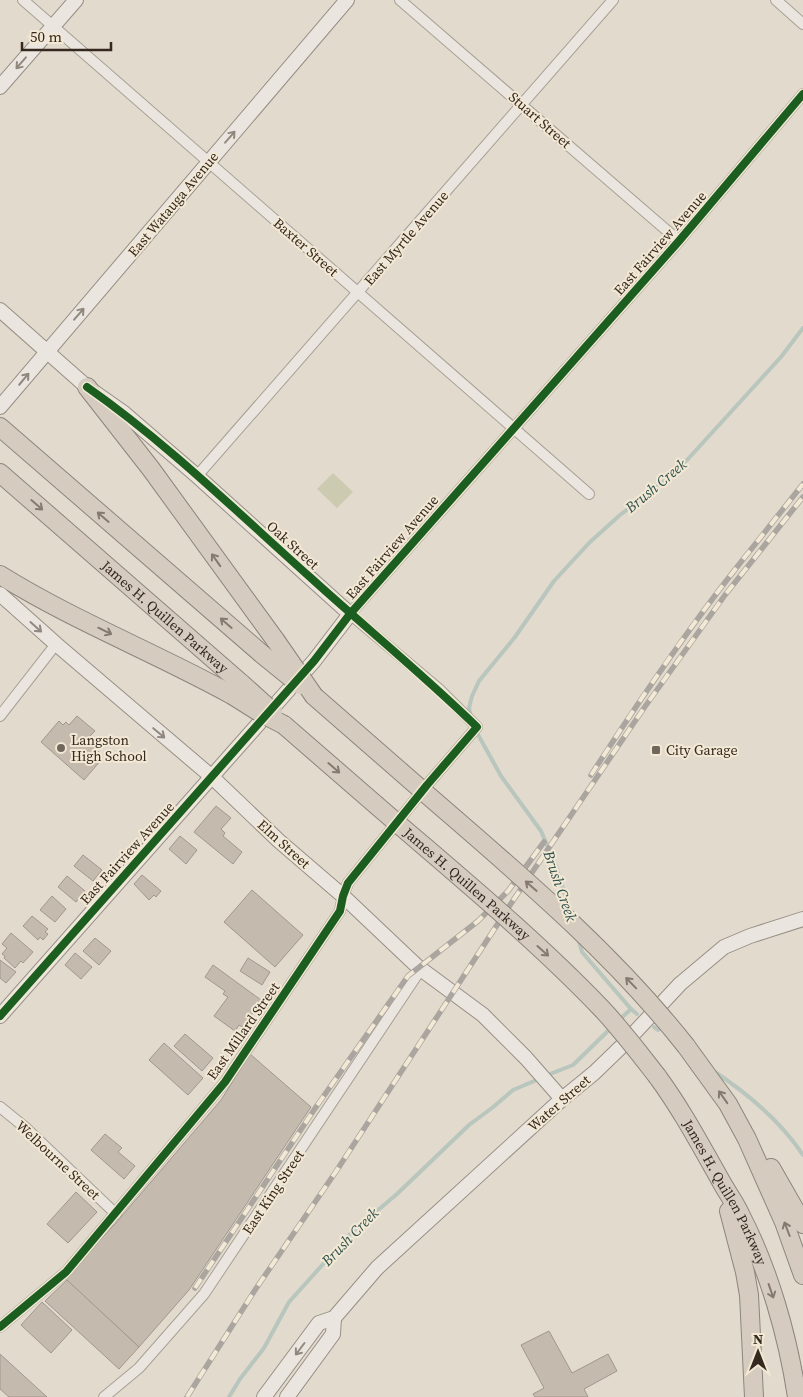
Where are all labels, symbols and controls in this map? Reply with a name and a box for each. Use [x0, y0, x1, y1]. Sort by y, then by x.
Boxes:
scale bar [22, 20, 111, 52]
text: 50 m [30, 26, 62, 47]
one-way arrow [16, 56, 27, 69]
street label: Stuart Street [504, 87, 576, 153]
one-way arrow [224, 130, 235, 143]
street label: East Watauga Avenue [123, 147, 223, 261]
street label: East Myrtle Avenue [359, 186, 453, 290]
street label: East Fairview Avenue [609, 186, 711, 300]
street label: Baxter Street [269, 213, 343, 281]
one-way arrow [74, 308, 85, 321]
one-way arrow [18, 373, 29, 386]
water label: Brush Creek [620, 453, 691, 518]
street label: East Fairview Avenue [341, 490, 443, 604]
one-way arrow [30, 499, 43, 511]
one-way arrow [97, 511, 110, 522]
street label: Oak Street [262, 516, 324, 574]
one-way arrow [211, 553, 221, 567]
street label: James H. Quillen Parkway [96, 555, 234, 678]
one-way arrow [220, 618, 233, 629]
one-way arrow [30, 621, 43, 633]
one-way arrow [97, 627, 112, 636]
one-way arrow [153, 727, 166, 738]
place label: Langston High School [71, 730, 147, 766]
place label: City Garage [666, 740, 738, 760]
marker: Langston High School [55, 742, 67, 754]
marker: City Garage [650, 744, 662, 756]
one-way arrow [327, 762, 340, 774]
street label: East Fairview Avenue [75, 797, 179, 909]
street label: Elm Street [253, 815, 315, 873]
street label: James H. Quillen Parkway [398, 822, 536, 945]
water label: Brush Creek [538, 846, 583, 925]
one-way arrow [525, 881, 538, 892]
one-way arrow [537, 945, 550, 957]
one-way arrow [625, 977, 637, 989]
street label: East Millard Street [202, 978, 284, 1084]
street label: Water Street [524, 1070, 595, 1136]
one-way arrow [717, 1091, 728, 1104]
street label: James H. Quillen Parkway [677, 1115, 772, 1269]
street label: Welbourne Street [12, 1116, 105, 1205]
street label: East King Street [237, 1145, 309, 1238]
water label: Brush Creek [316, 1202, 384, 1271]
one-way arrow [782, 1222, 791, 1237]
one-way arrow [767, 1283, 776, 1299]
north arrow [733, 1327, 783, 1377]
text: N [753, 1329, 763, 1349]
one-way arrow [294, 1342, 305, 1355]

